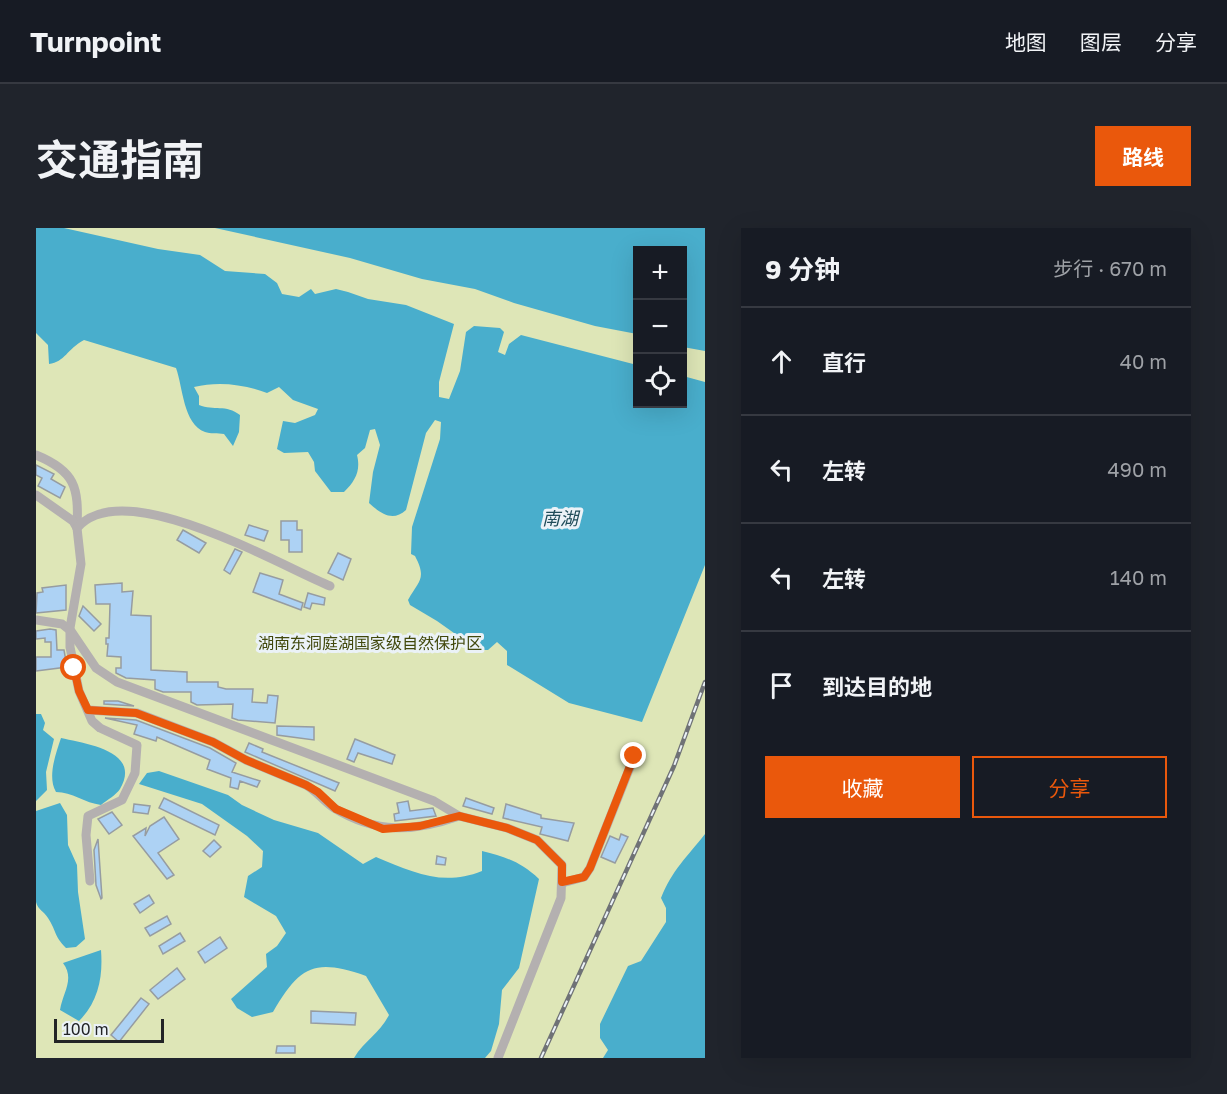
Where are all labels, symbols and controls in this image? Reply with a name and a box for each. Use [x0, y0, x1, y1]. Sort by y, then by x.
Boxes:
text: Turnpoint [30, 25, 161, 58]
text: 地图 [1005, 29, 1047, 55]
text: 图层 [1080, 29, 1122, 55]
text: 分享 [1155, 29, 1197, 55]
button: 路线 [1095, 126, 1191, 186]
text: 交通指南 [36, 134, 204, 184]
map controls [633, 246, 687, 408]
button: + [633, 246, 687, 300]
text: 9 分钟 [765, 254, 840, 285]
text: 步行 · 670 m [1053, 256, 1167, 280]
button: − [633, 300, 687, 354]
icon: ahead [765, 345, 798, 378]
text: 直行 [822, 349, 866, 376]
text: 40 m [1120, 349, 1167, 373]
button: locate [633, 354, 687, 408]
icon: left [765, 453, 798, 486]
text: 左转 [822, 457, 866, 484]
text: 490 m [1108, 457, 1167, 481]
water label: 南湖 [542, 507, 581, 529]
icon: left [765, 561, 798, 594]
text: 左转 [822, 565, 866, 592]
text: 140 m [1110, 565, 1167, 589]
park label: 湖南东洞庭湖国家级自然保护区 [258, 633, 482, 653]
route start [60, 654, 86, 680]
icon: arrive [765, 669, 798, 702]
text: 到达目的地 [822, 673, 932, 700]
route end [620, 742, 646, 768]
button: 收藏 [765, 756, 960, 818]
button: 分享 [972, 756, 1167, 818]
scale bar [54, 1016, 164, 1044]
text: 100 m [63, 1019, 109, 1039]

